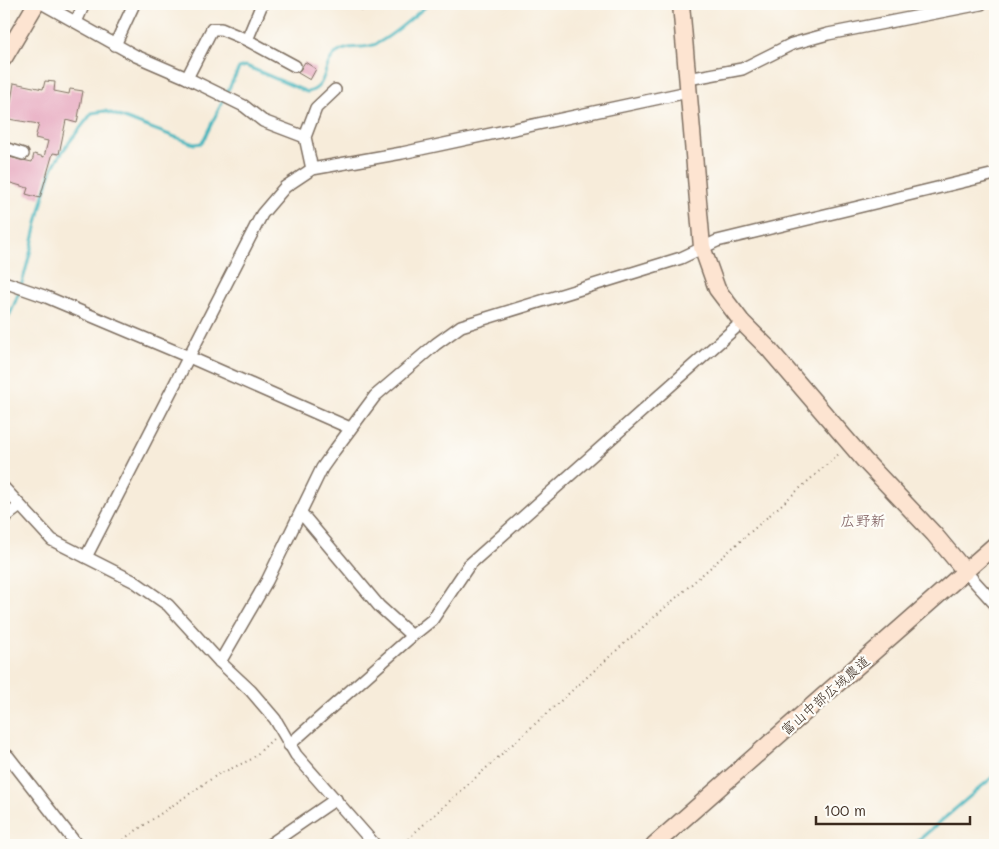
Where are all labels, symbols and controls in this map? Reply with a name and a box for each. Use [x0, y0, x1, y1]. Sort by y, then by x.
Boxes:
district label: 広野新 [840, 510, 886, 530]
street label: 富山中部広域農道 [777, 651, 873, 739]
scale bar [816, 794, 970, 826]
text: 100 m [824, 800, 866, 820]

